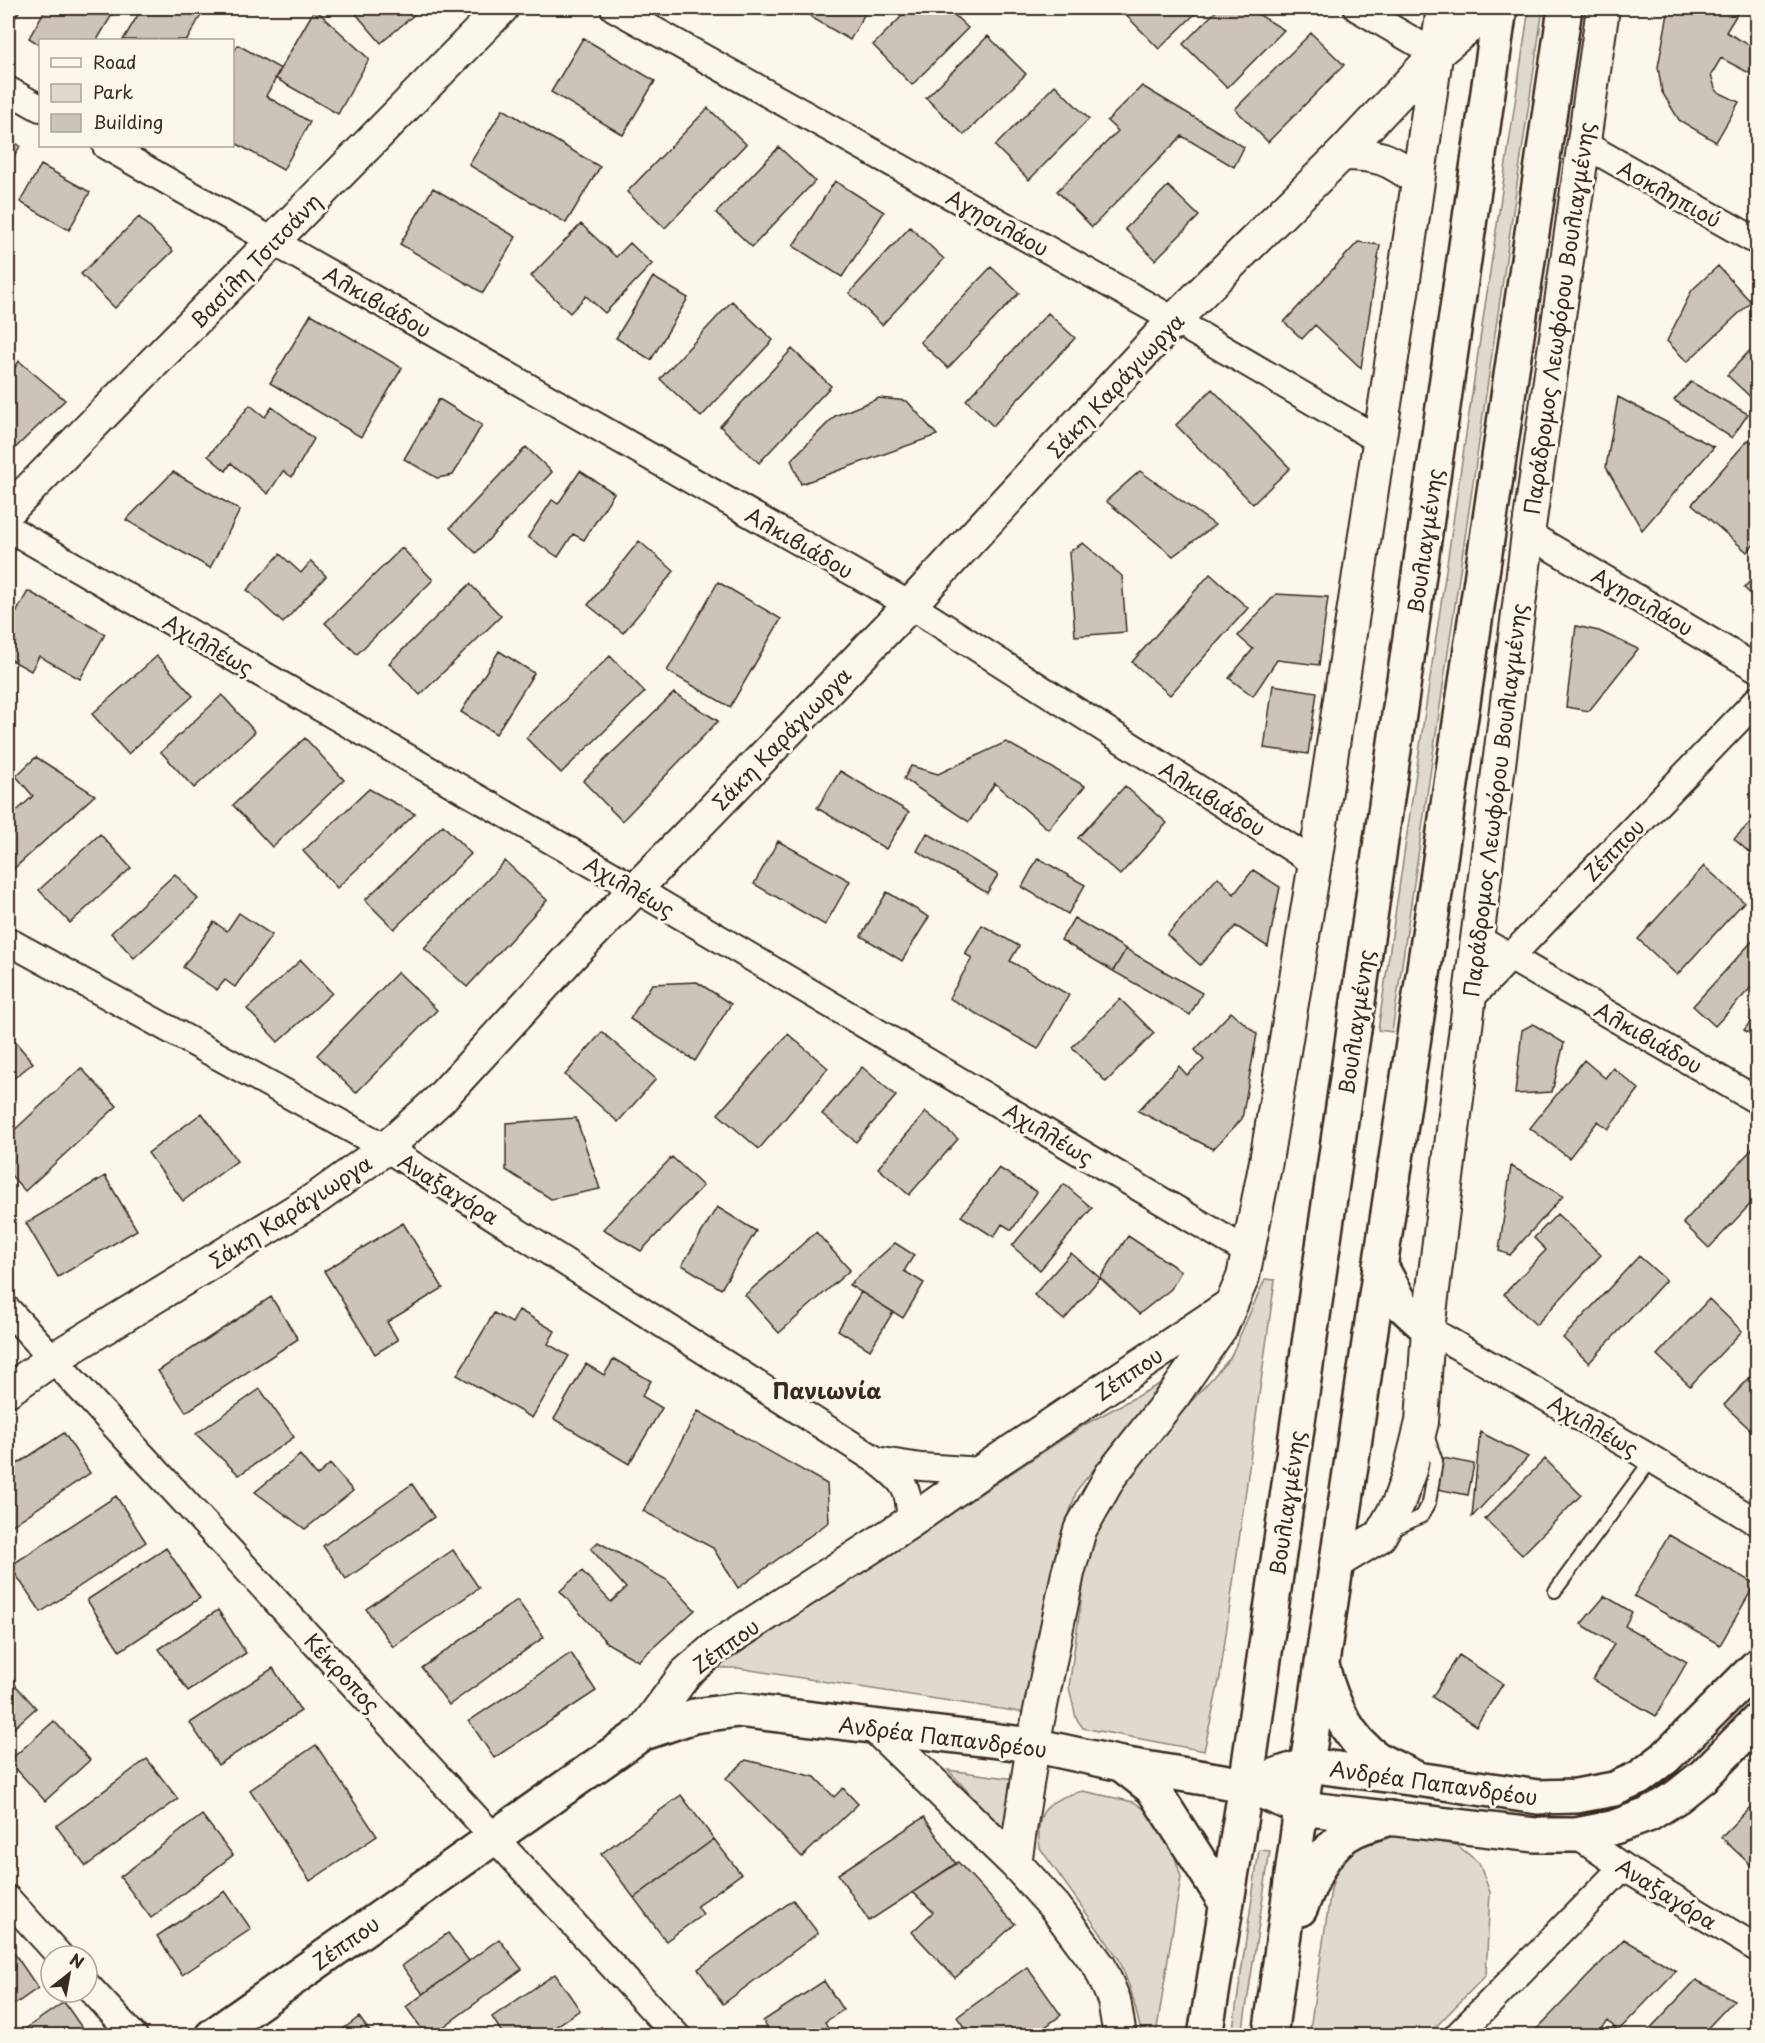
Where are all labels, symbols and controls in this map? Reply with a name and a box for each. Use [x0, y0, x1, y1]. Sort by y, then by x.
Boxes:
legend [39, 39, 234, 147]
text: Road [93, 48, 137, 75]
text: Park [93, 78, 133, 105]
text: Building [93, 108, 163, 135]
street label: Παράδρομος Λεωφόρου Βουλιαγμένης [1515, 120, 1601, 516]
street label: Ασκληπιού [1612, 151, 1728, 235]
street label: Αγησιλάου [941, 181, 1055, 263]
street label: Βασίλη Τσιτσάνη [182, 185, 328, 335]
street label: Αλκιβιάδου [318, 257, 438, 345]
street label: Σάκη Καράγιωργα [1039, 305, 1191, 465]
street label: Βουλιαγμένης [1398, 466, 1450, 616]
street label: Αλκιβιάδου [740, 498, 860, 586]
street label: Αγησιλάου [1586, 559, 1700, 643]
street label: Παράδρομος Λεωφόρου Βουλιαγμένης [1454, 601, 1534, 999]
street label: Αχιλλέως [158, 605, 260, 683]
street label: Σάκη Καράγιωργα [704, 659, 858, 817]
street label: Αλκιβιάδου [1154, 753, 1272, 843]
street label: Ζέππου [1575, 810, 1651, 888]
street label: Αχιλλέως [579, 847, 681, 925]
street label: Βουλιαγμένης [1329, 947, 1381, 1097]
street label: Αλκιβιάδου [1589, 993, 1709, 1081]
street label: Αχιλλέως [998, 1094, 1100, 1172]
street label: Αναξαγόρα [392, 1144, 506, 1232]
street label: Σάκη Καράγιωργα [202, 1146, 378, 1276]
street label: Ζέππου [1087, 1338, 1169, 1408]
district label: Πανιωνία [773, 1373, 881, 1406]
street label: Αχιλλέως [1543, 1386, 1645, 1464]
street label: Βουλιαγμένης [1260, 1428, 1312, 1578]
street label: Ζέππου [685, 1610, 765, 1680]
street label: Κέκροπος [298, 1625, 388, 1719]
street label: Ανδρέα Παπανδρέου [837, 1707, 1049, 1765]
street label: Ανδρέα Παπανδρέου [1328, 1752, 1540, 1812]
street label: Αναξαγόρα [1610, 1849, 1724, 1937]
street label: Ζέππου [305, 1907, 385, 1977]
north arrow [39, 1944, 99, 2004]
text: N [66, 1947, 89, 1974]

